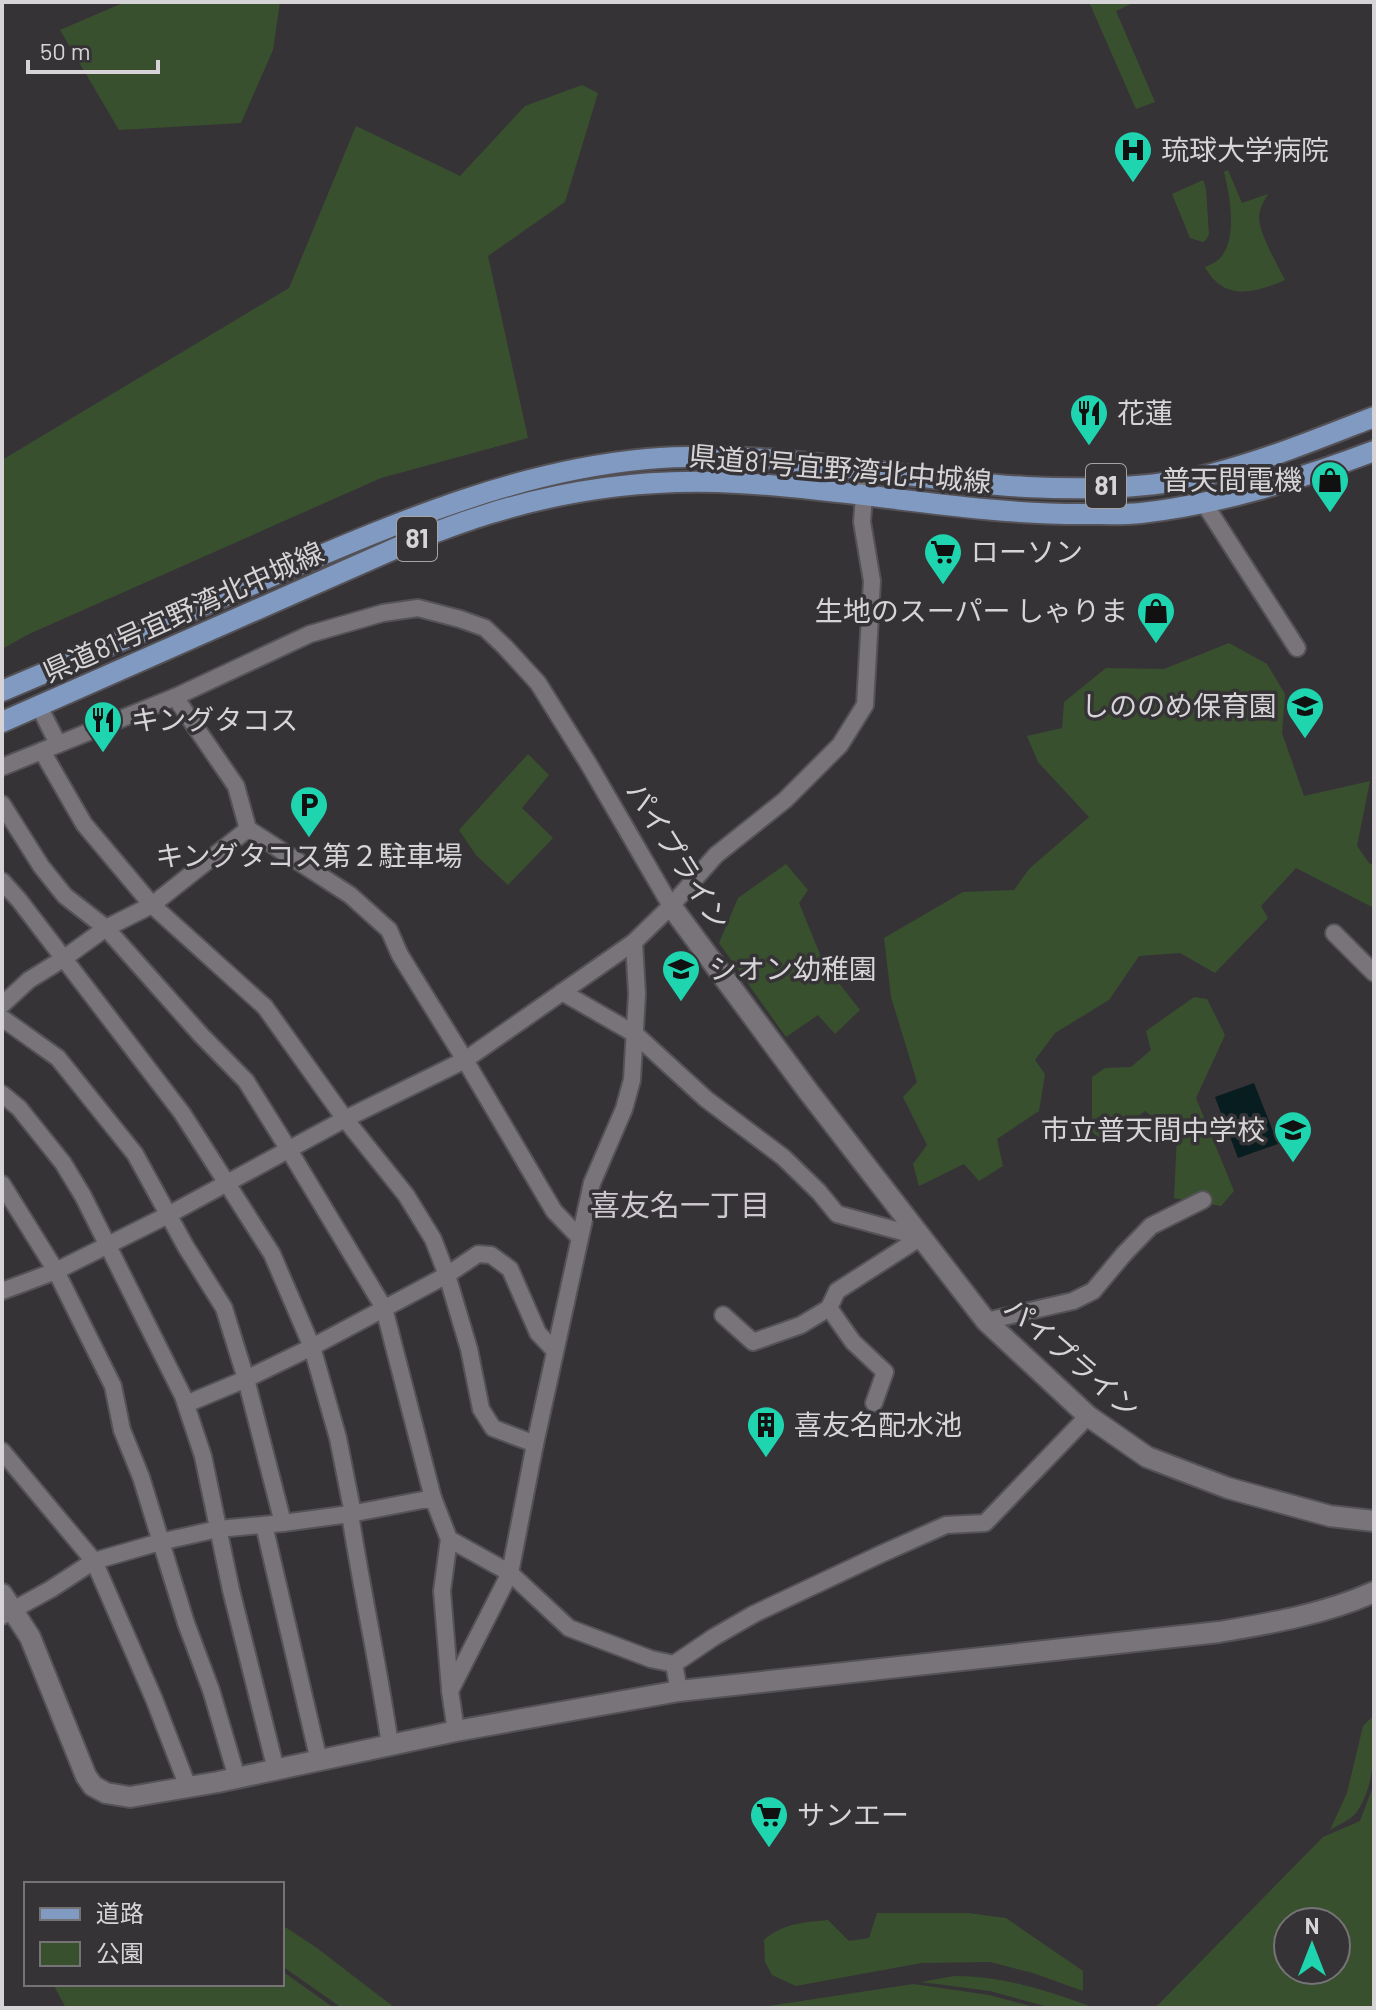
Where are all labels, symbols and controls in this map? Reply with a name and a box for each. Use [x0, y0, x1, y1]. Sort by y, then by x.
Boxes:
scale bar [28, 24, 158, 74]
text: 50 m [40, 36, 91, 65]
hospital icon: 琉球大学病院 [1112, 129, 1154, 184]
place label: 琉球大学病院 [1161, 132, 1329, 166]
restaurant icon: 花蓮 [1068, 392, 1110, 447]
place label: 花蓮 [1117, 395, 1173, 429]
street label: 県道81号宜野湾北中城線 [687, 438, 993, 498]
shop icon: 普天間電機 [1309, 459, 1351, 514]
place label: 普天間電機 [1162, 462, 1302, 496]
road number: 81 [1086, 464, 1126, 508]
road number: 81 [397, 517, 437, 561]
supermarket icon: ローソン [922, 531, 964, 586]
street label: 県道81号宜野湾北中城線 [37, 534, 328, 688]
place label: ローソン [971, 534, 1083, 568]
shop icon: 生地のスーパー しゃりま [1135, 590, 1177, 645]
place label: 生地のスーパー しゃりま [815, 593, 1128, 627]
school or university icon: しののめ保育園 [1284, 685, 1326, 740]
place label: しののめ保育園 [1081, 688, 1277, 722]
restaurant icon: キングタコス [82, 699, 124, 754]
place label: キングタコス [131, 702, 298, 736]
street label: パイプライン [620, 775, 738, 936]
parking icon: キングタコス第２駐車場 [288, 784, 330, 839]
place label: キングタコス第２駐車場 [155, 838, 463, 872]
school or university icon: シオン幼稚園 [660, 948, 702, 1003]
place label: シオン幼稚園 [709, 951, 877, 985]
school or university icon: 市立普天間中学校 [1272, 1109, 1314, 1164]
place label: 市立普天間中学校 [1041, 1112, 1265, 1146]
district label: 喜友名一丁目 [590, 1186, 770, 1222]
street label: パイプライン [998, 1289, 1147, 1425]
building icon: 喜友名配水池 [745, 1404, 787, 1459]
place label: 喜友名配水池 [794, 1407, 962, 1441]
supermarket icon: サンエー [748, 1794, 790, 1849]
place label: サンエー [797, 1797, 909, 1831]
legend [24, 1882, 284, 1986]
text: 道路 [96, 1898, 144, 1927]
north arrow [1272, 1906, 1352, 1986]
text: N [1305, 1912, 1319, 1938]
text: 公園 [96, 1938, 144, 1967]

